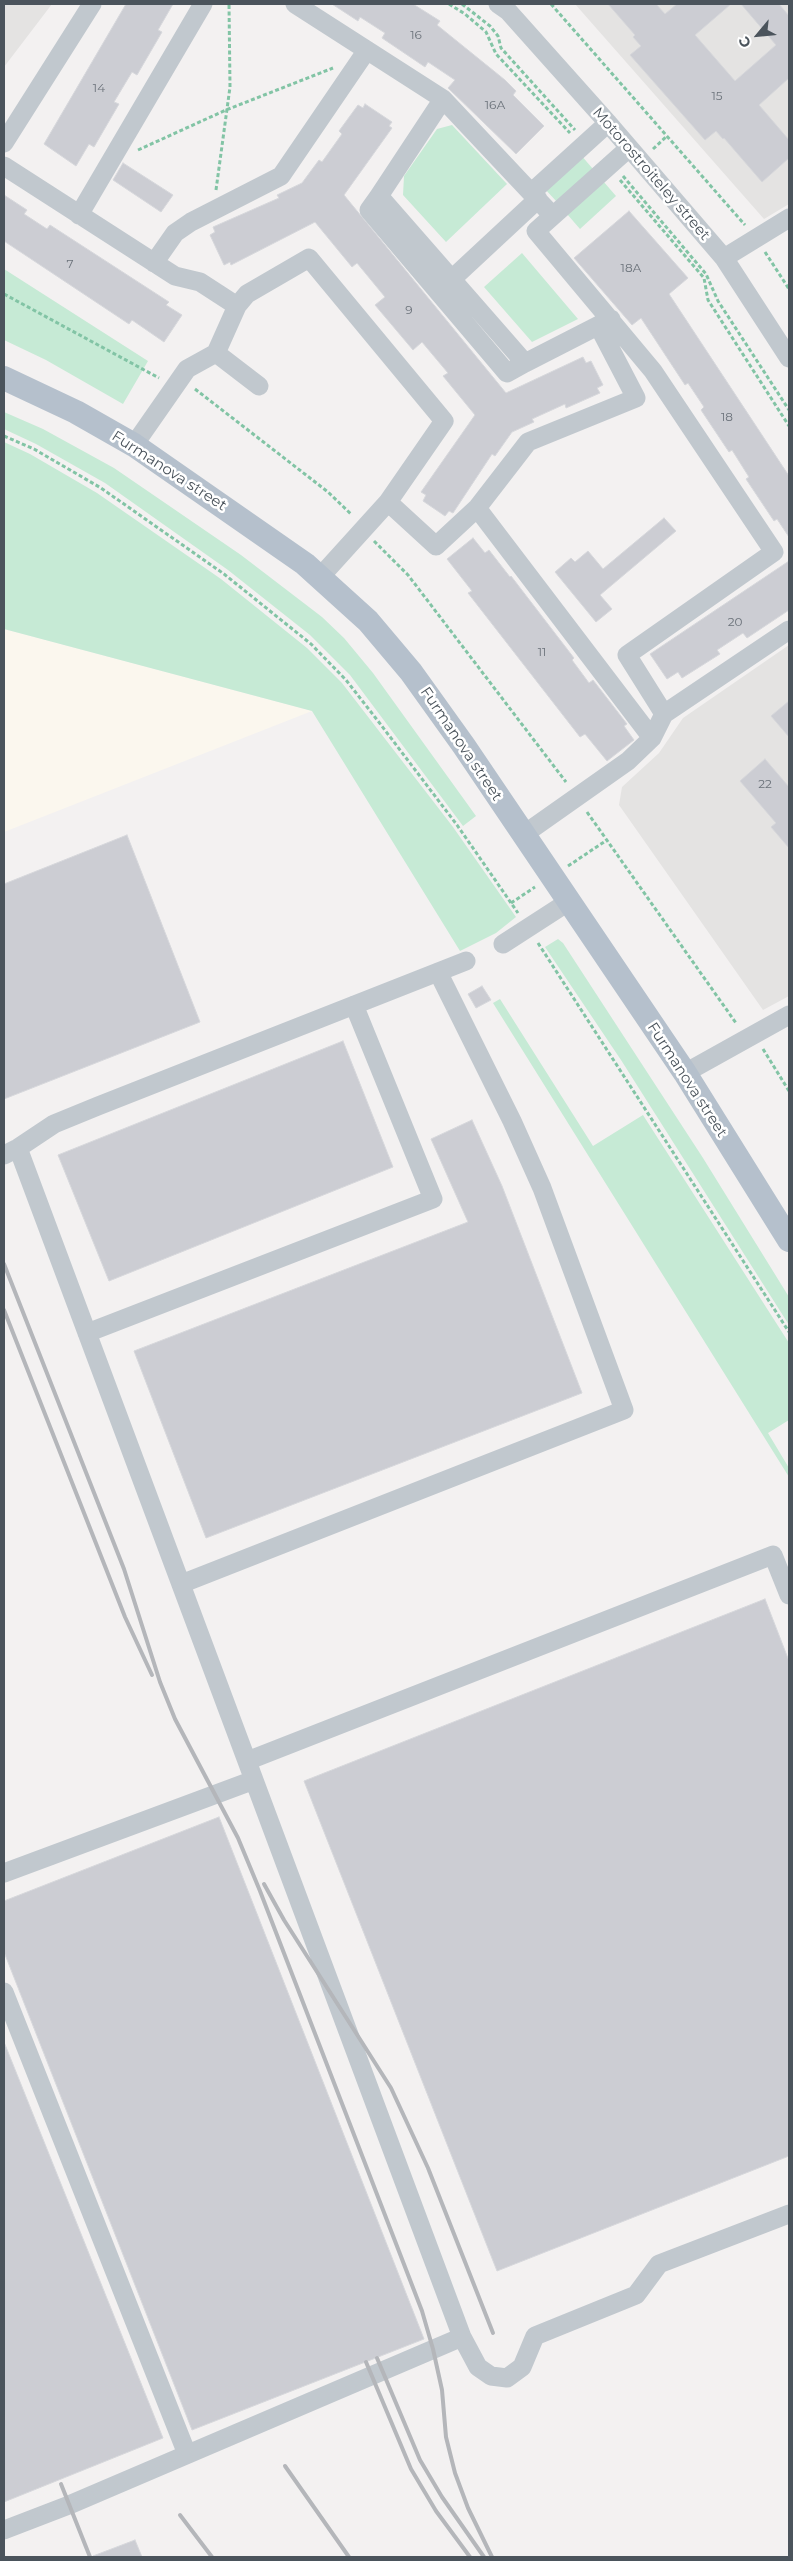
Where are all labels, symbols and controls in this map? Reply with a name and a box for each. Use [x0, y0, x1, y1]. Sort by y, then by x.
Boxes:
north arrow [733, 10, 783, 60]
house number: 16 [410, 28, 422, 42]
text: С [734, 33, 755, 51]
house number: 14 [93, 81, 105, 95]
house number: 15 [711, 89, 723, 103]
house number: 16А [485, 98, 505, 112]
street label: Motorostroiteley street [588, 104, 714, 244]
house number: 7 [66, 257, 74, 271]
house number: 18А [621, 261, 641, 275]
house number: 9 [405, 303, 413, 317]
house number: 18 [721, 410, 733, 424]
street label: Furmanova street [108, 427, 230, 515]
house number: 20 [728, 615, 742, 629]
house number: 11 [538, 645, 546, 659]
street label: Furmanova street [416, 684, 506, 804]
house number: 22 [758, 777, 772, 791]
street label: Furmanova street [643, 1019, 731, 1141]

